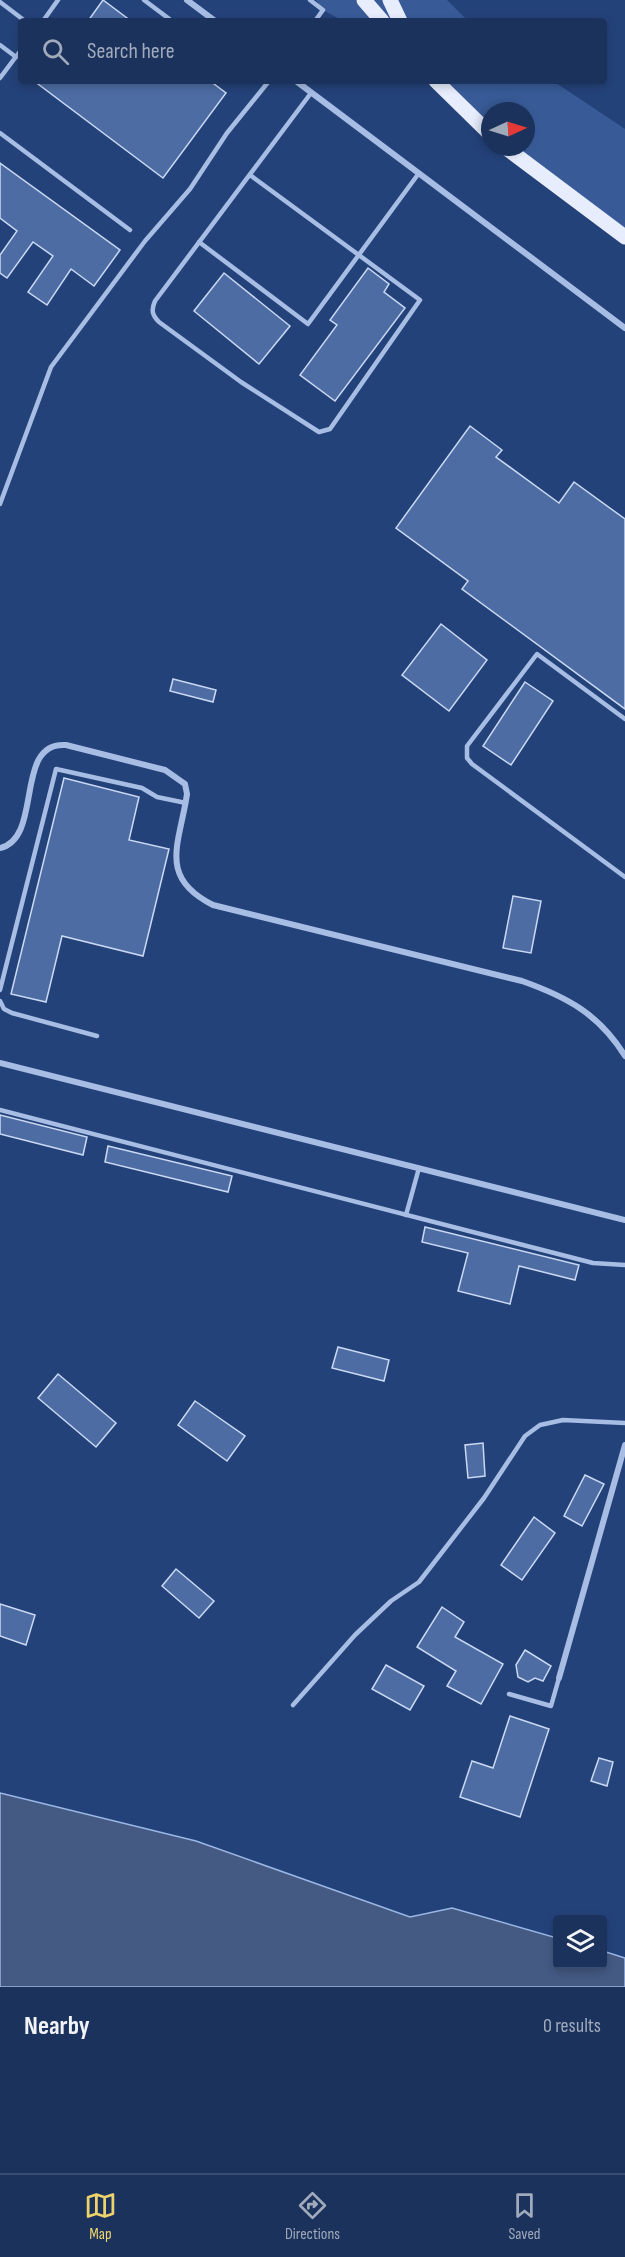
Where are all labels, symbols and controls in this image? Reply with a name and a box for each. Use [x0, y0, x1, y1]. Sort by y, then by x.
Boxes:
search box [18, 18, 607, 84]
icon: search [39, 35, 72, 68]
text: Search here [87, 38, 174, 65]
north arrow [481, 102, 535, 156]
map controls [553, 1915, 607, 1969]
button: layers [553, 1915, 607, 1969]
text: Nearby [24, 2011, 90, 2042]
text: 0 results [543, 2014, 601, 2038]
tab: Map [84, 2189, 117, 2244]
tab: Directions [285, 2189, 340, 2244]
tab: Saved [508, 2189, 541, 2244]

